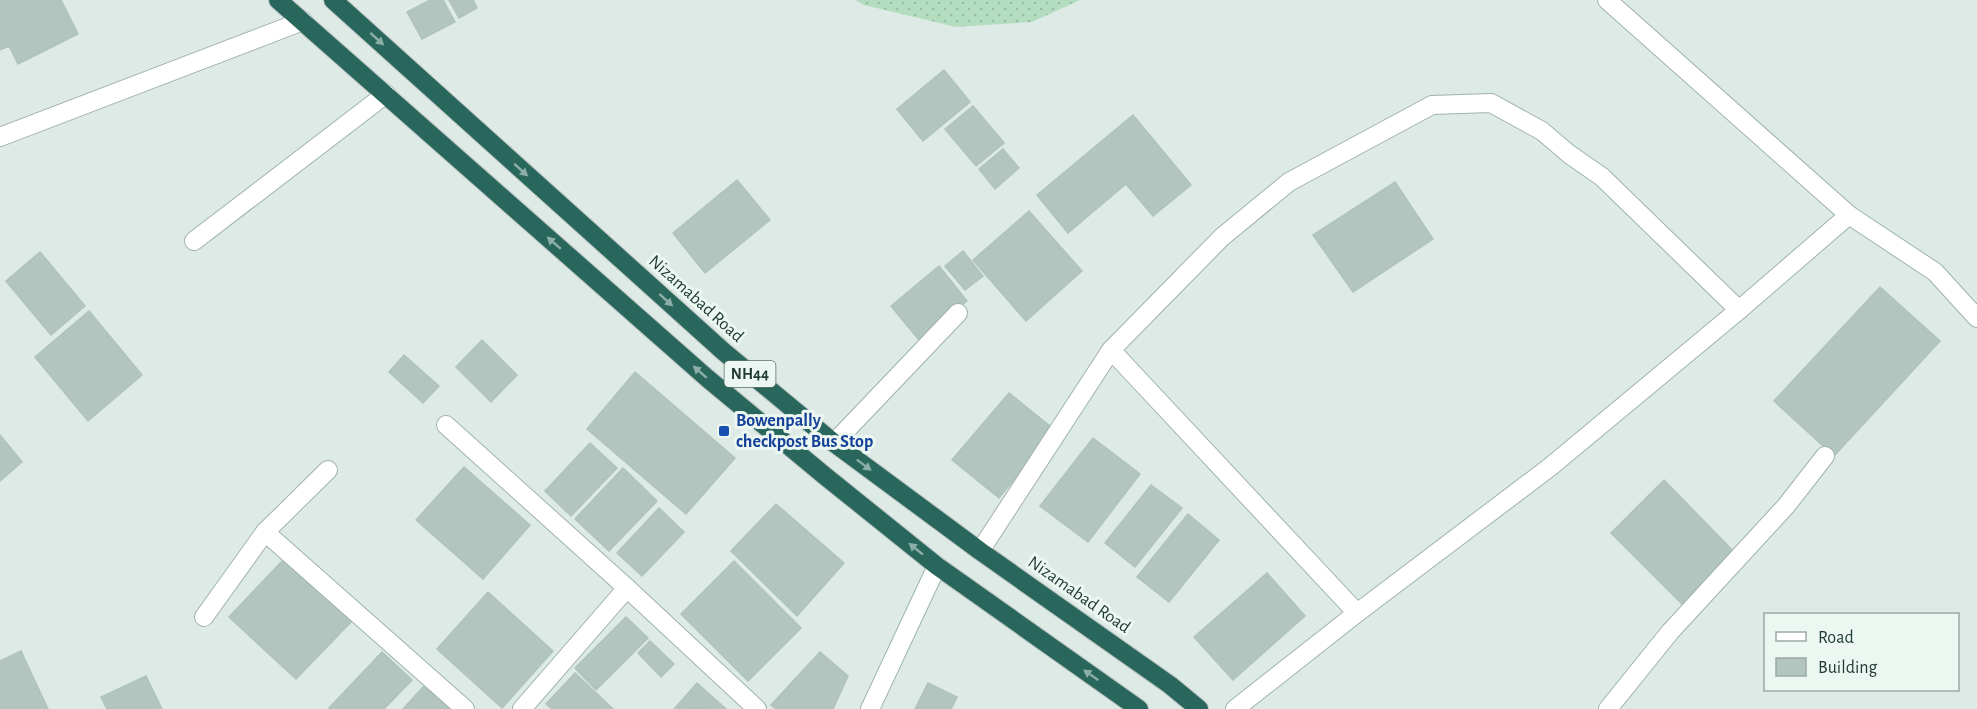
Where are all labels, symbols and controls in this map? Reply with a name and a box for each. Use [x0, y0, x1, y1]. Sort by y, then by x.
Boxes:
one-way arrow [369, 32, 384, 46]
one-way arrow [514, 163, 529, 177]
one-way arrow [547, 237, 562, 250]
street label: Nizamabad Road [645, 252, 747, 346]
one-way arrow [658, 293, 673, 306]
road number: NH44 [724, 361, 776, 387]
one-way arrow [693, 366, 708, 379]
place label: Bowenpally checkpost Bus Stop [736, 412, 873, 451]
marker: Bowenpally checkpost Bus Stop [717, 424, 731, 438]
one-way arrow [857, 459, 872, 471]
one-way arrow [908, 542, 924, 555]
street label: Nizamabad Road [1024, 553, 1134, 637]
legend [1764, 613, 1959, 691]
text: Road [1818, 629, 1854, 647]
text: Building [1818, 659, 1878, 677]
one-way arrow [1084, 669, 1100, 681]

